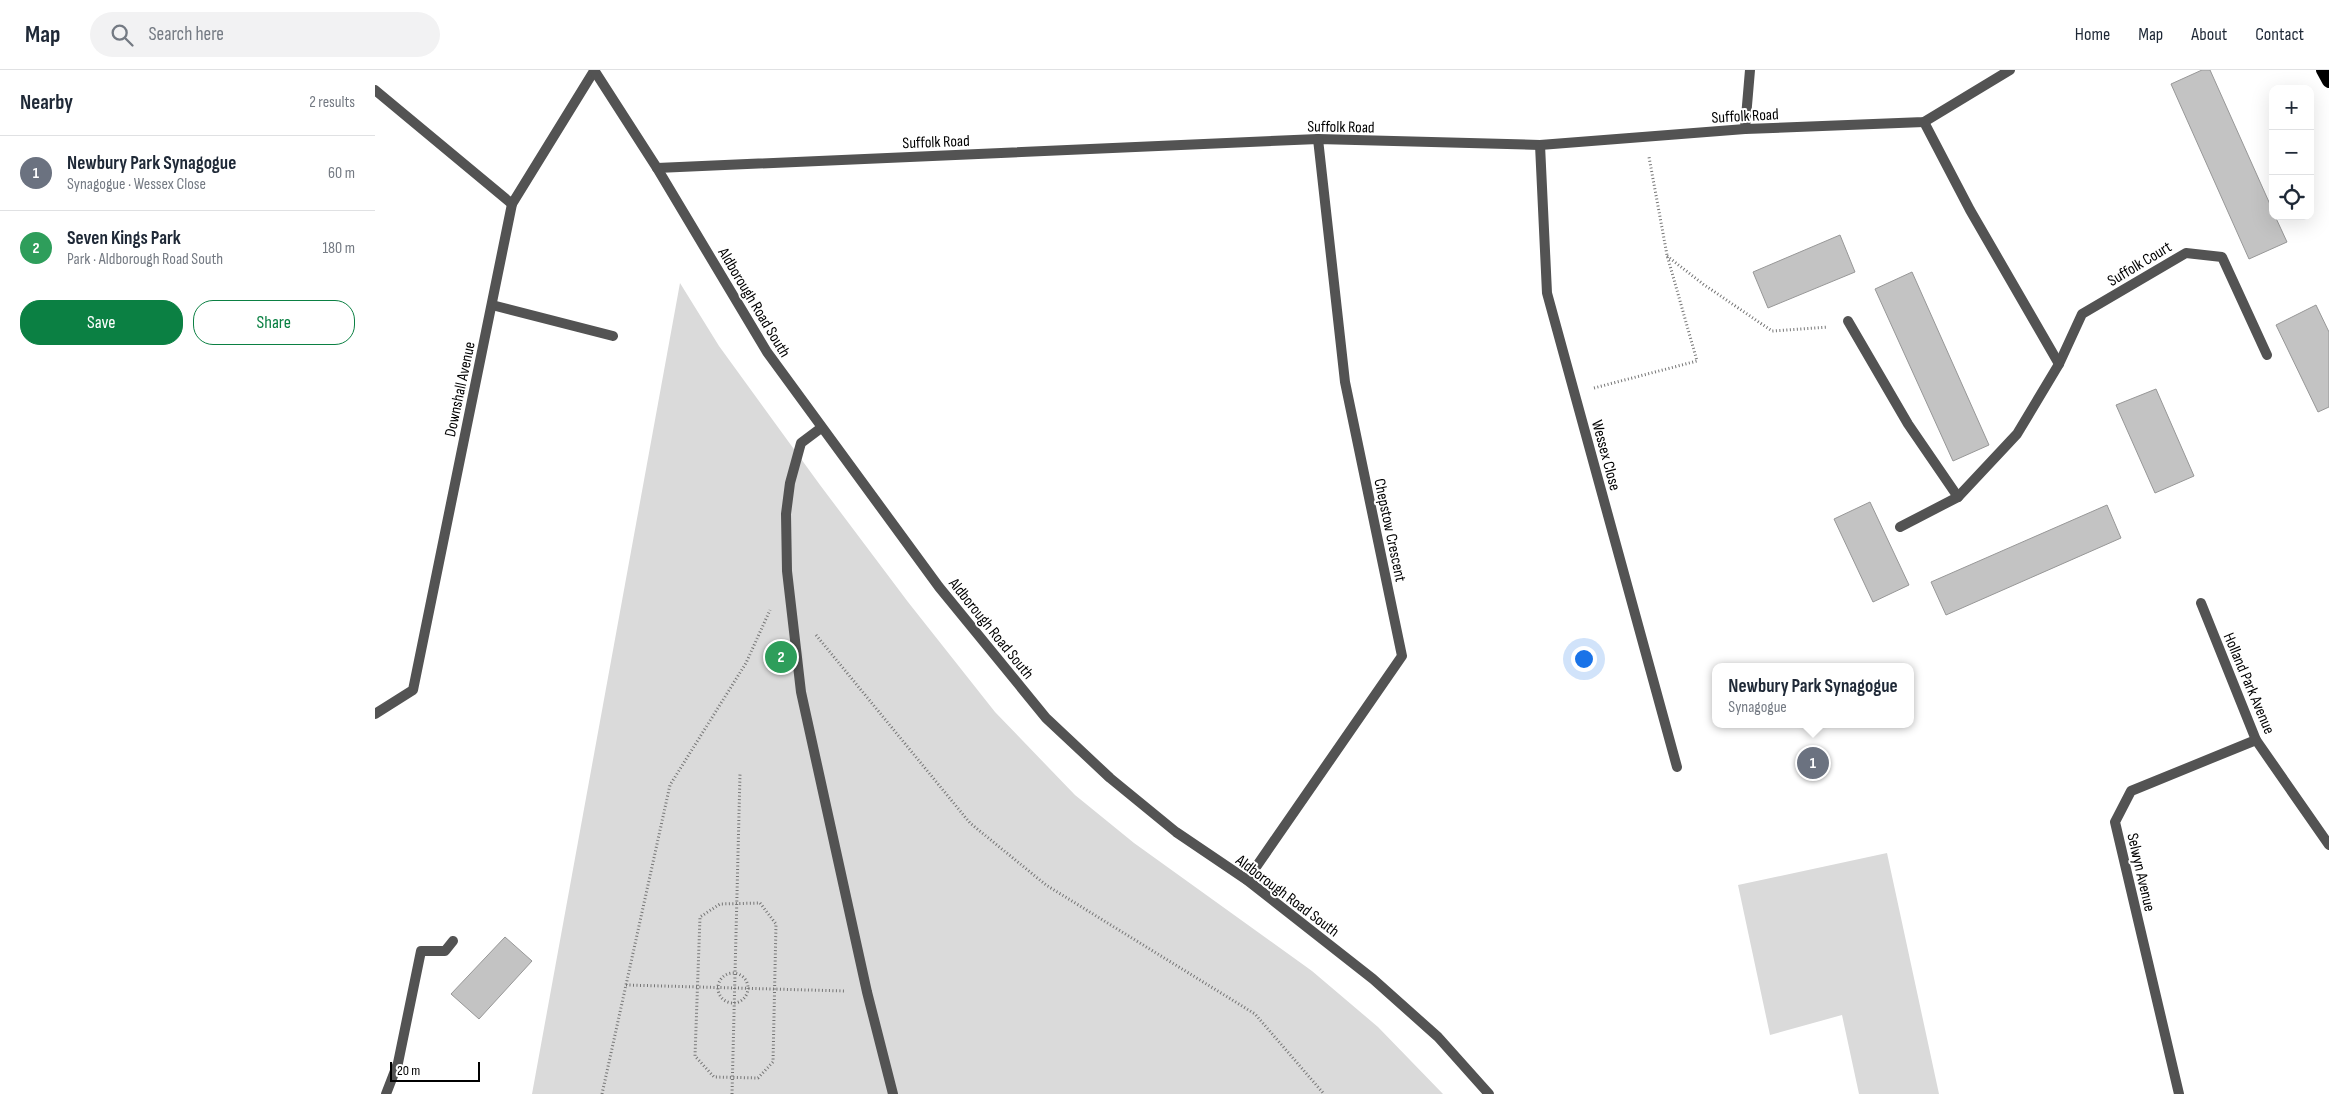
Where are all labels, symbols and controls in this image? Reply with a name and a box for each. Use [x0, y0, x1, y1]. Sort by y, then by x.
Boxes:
search box [90, 12, 440, 57]
text: Map [25, 20, 60, 49]
icon: search [108, 21, 136, 49]
text: Search here [148, 23, 224, 46]
text: Home [2075, 24, 2110, 45]
text: Map [2138, 24, 2163, 45]
text: About [2191, 24, 2227, 45]
text: Contact [2255, 24, 2304, 45]
map controls [2269, 85, 2314, 220]
button: + [2269, 85, 2314, 130]
text: Nearby [20, 90, 73, 115]
text: 2 results [309, 93, 355, 112]
street label: Suffolk Road [1711, 105, 1779, 128]
street label: Suffolk Road [1307, 117, 1375, 138]
button: − [2269, 130, 2314, 175]
street label: Suffolk Road [902, 132, 970, 153]
text: Newbury Park Synagogue [67, 152, 236, 175]
text: 1 [33, 164, 39, 183]
text: 60 m [328, 164, 355, 183]
text: Synagogue · Wessex Close [67, 175, 206, 194]
button: locate [2269, 175, 2314, 220]
text: Seven Kings Park [67, 227, 181, 250]
street label: Suffolk Court [2104, 238, 2175, 291]
text: 2 [32, 239, 40, 258]
text: 180 m [322, 239, 355, 258]
street label: Aldborough Road South [713, 244, 794, 361]
text: Park · Aldborough Road South [67, 250, 223, 269]
button: Save [20, 300, 183, 345]
button: Share [193, 300, 355, 345]
street label: Downshall Avenue [441, 340, 480, 439]
street label: Wessex Close [1587, 418, 1624, 493]
street label: Chepstow Crescent [1369, 477, 1410, 584]
street label: Aldborough Road South [944, 574, 1037, 683]
street label: Holland Park Avenue [2219, 630, 2278, 737]
pin: 2 [765, 638, 797, 676]
your location [1571, 646, 1597, 672]
popup [1712, 663, 1914, 728]
text: Newbury Park Synagogue [1728, 675, 1898, 698]
text: Synagogue [1728, 698, 1787, 717]
pin: 1 [1797, 744, 1829, 782]
street label: Selwyn Avenue [2122, 831, 2159, 913]
street label: Aldborough Road South [1231, 851, 1343, 941]
scale bar [390, 1059, 480, 1082]
text: 20 m [397, 1062, 420, 1079]

